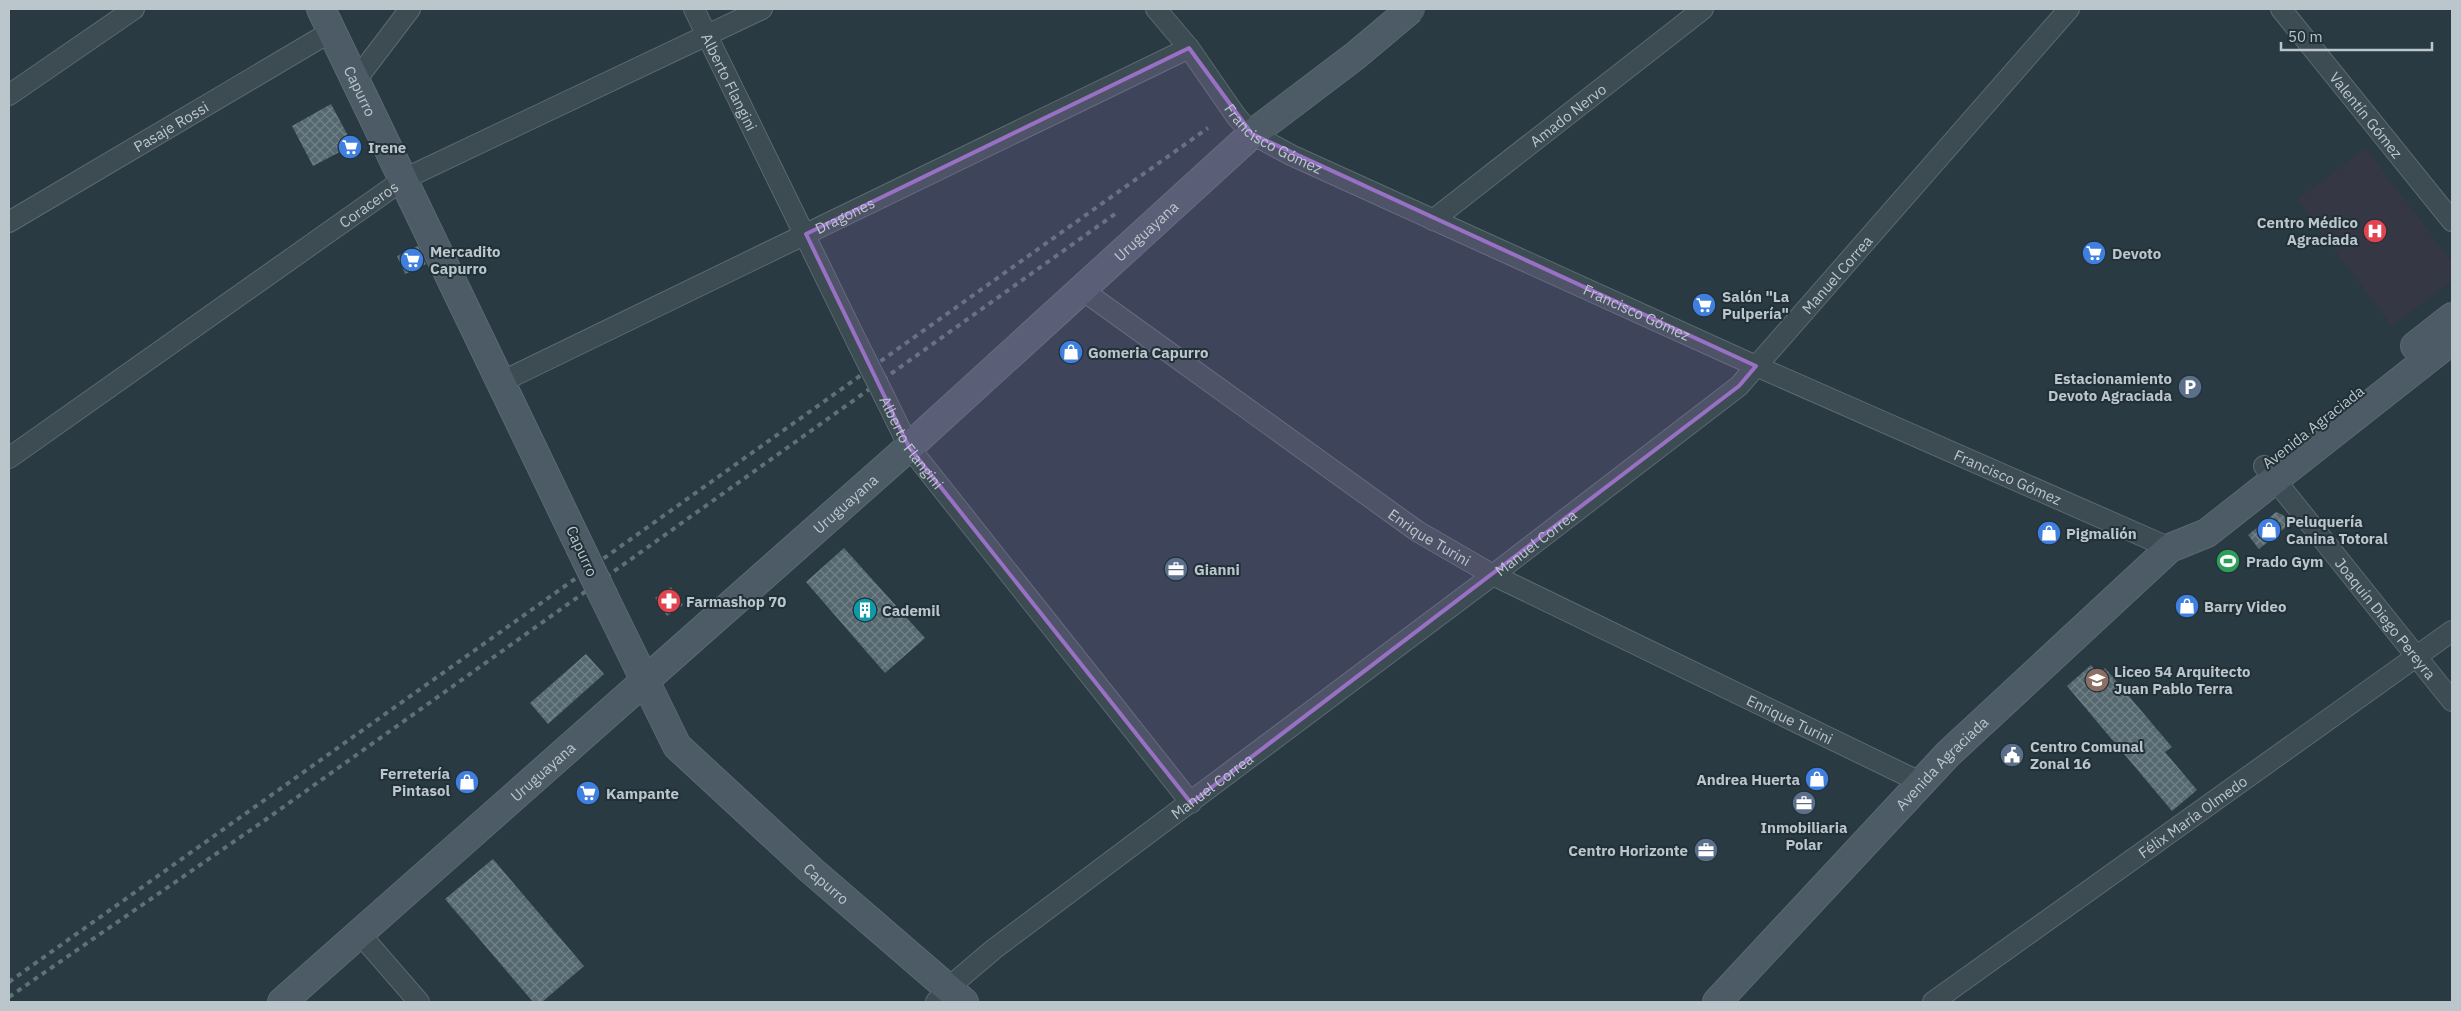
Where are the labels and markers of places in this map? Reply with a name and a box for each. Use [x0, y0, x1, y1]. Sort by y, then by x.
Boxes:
supermarket icon: Irene [337, 134, 363, 160]
place label: Irene [368, 138, 406, 157]
place label: Centro Médico Agraciada [2257, 213, 2358, 249]
hospital icon: Centro Médico Agraciada [2362, 218, 2388, 244]
supermarket icon: Devoto [2081, 240, 2107, 266]
place label: Mercadito Capurro [430, 242, 501, 278]
place label: Devoto [2112, 244, 2161, 263]
supermarket icon: Mercadito Capurro [399, 247, 425, 273]
place label: Salón "La Pulpería" [1722, 287, 1790, 323]
supermarket icon: Salón "La Pulpería" [1691, 292, 1717, 318]
shop icon: Gomeria Capurro [1058, 339, 1084, 365]
place label: Gomeria Capurro [1088, 343, 1208, 362]
place label: Estacionamiento Devoto Agraciada [2048, 369, 2172, 405]
parking icon: Estacionamiento Devoto Agraciada [2177, 374, 2203, 400]
place label: Peluquería Canina Totoral [2286, 512, 2388, 548]
shop icon: Peluquería Canina Totoral [2256, 517, 2282, 543]
shop icon: Pigmalión [2036, 520, 2062, 546]
place label: Pigmalión [2066, 524, 2137, 543]
sports icon: Prado Gym [2215, 548, 2241, 574]
place label: Prado Gym [2246, 552, 2323, 571]
office icon: Gianni [1163, 556, 1189, 582]
place label: Gianni [1194, 560, 1240, 579]
pharmacy icon: Farmashop 70 [656, 588, 682, 614]
place label: Farmashop 70 [686, 592, 786, 611]
shop icon: Barry Video [2174, 593, 2200, 619]
building icon: Cademil [852, 597, 878, 623]
place label: Barry Video [2204, 597, 2286, 616]
place label: Cademil [882, 601, 941, 620]
place label: Liceo 54 Arquitecto Juan Pablo Terra [2114, 662, 2251, 698]
school or university icon: Liceo 54 Arquitecto Juan Pablo Terra [2084, 667, 2110, 693]
place label: Centro Comunal Zonal 16 [2030, 737, 2144, 773]
public building icon: Centro Comunal Zonal 16 [1999, 742, 2025, 768]
place label: Ferretería Pintasol [380, 764, 450, 800]
shop icon: Andrea Huerta [1804, 766, 1830, 792]
shop icon: Ferretería Pintasol [454, 769, 480, 795]
place label: Andrea Huerta [1697, 770, 1800, 789]
supermarket icon: Kampante [575, 780, 601, 806]
place label: Kampante [606, 784, 679, 803]
office icon: Inmobiliaria Polar [1791, 790, 1817, 816]
place label: Inmobiliaria Polar [1761, 818, 1848, 854]
office icon: Centro Horizonte [1693, 837, 1719, 863]
place label: Centro Horizonte [1568, 841, 1688, 860]

